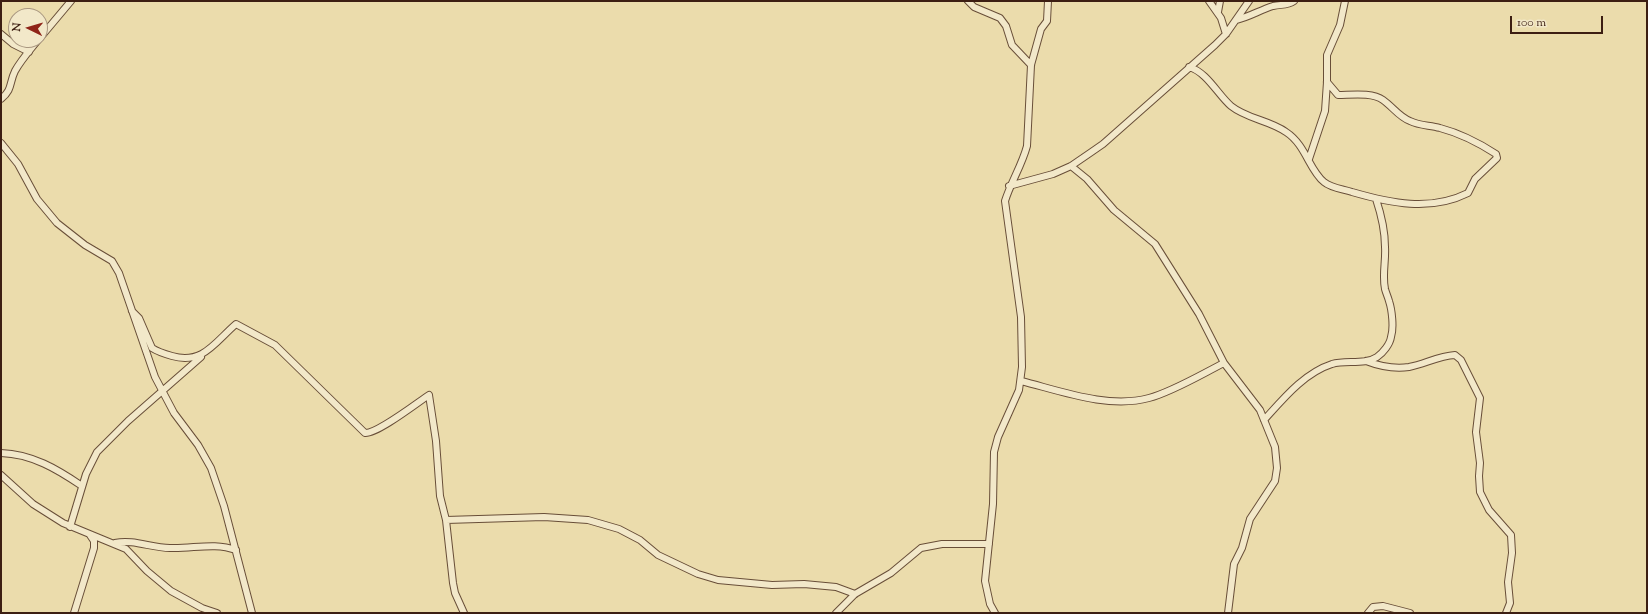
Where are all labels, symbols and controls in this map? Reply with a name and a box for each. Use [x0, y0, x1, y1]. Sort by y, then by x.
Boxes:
north arrow [8, 8, 48, 48]
scale bar [1512, 8, 1605, 34]
text: 100 m [1517, 14, 1546, 32]
text: N [9, 22, 25, 32]

